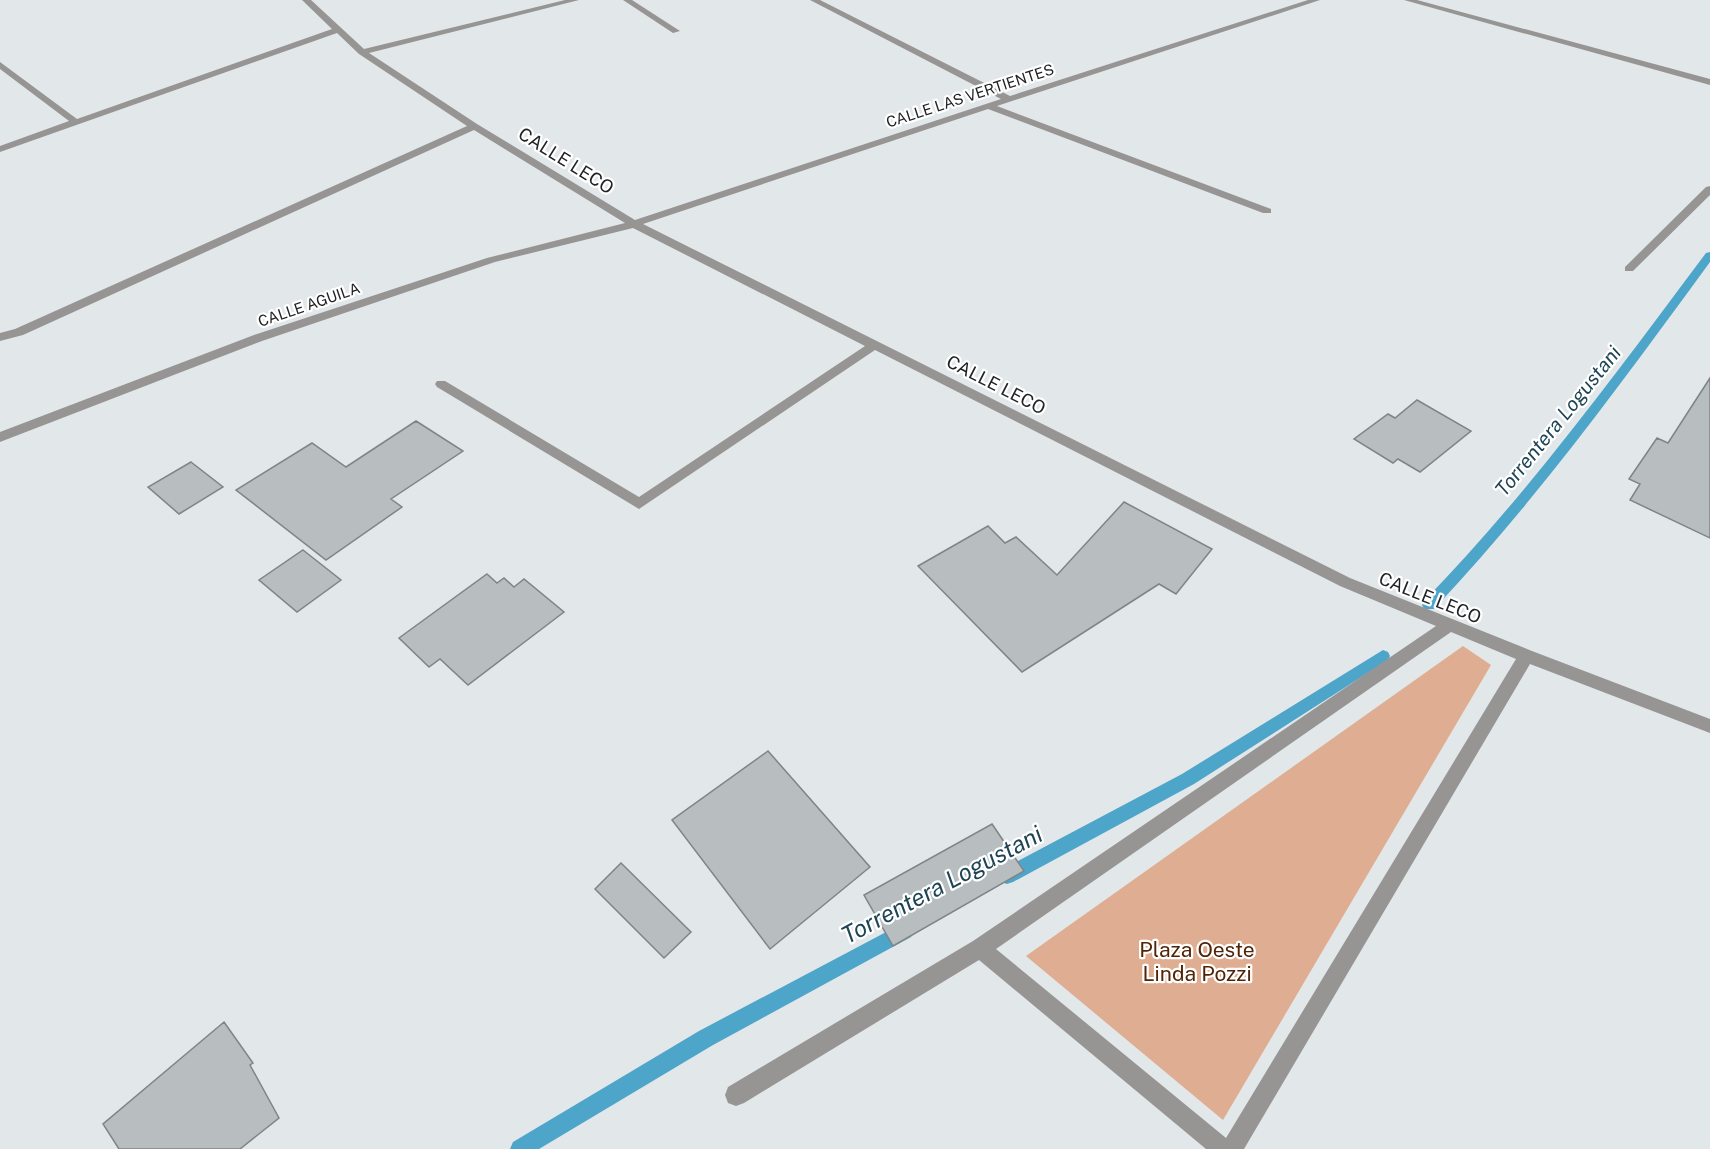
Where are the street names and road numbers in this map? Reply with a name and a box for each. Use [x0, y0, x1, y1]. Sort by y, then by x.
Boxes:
street label: CALLE LAS VERTIENTES [884, 60, 1056, 131]
street label: CALLE LECO [515, 123, 618, 198]
street label: CALLE AGUILA [256, 279, 362, 330]
street label: CALLE LECO [943, 351, 1049, 419]
street label: CALLE LECO [1376, 567, 1484, 628]

